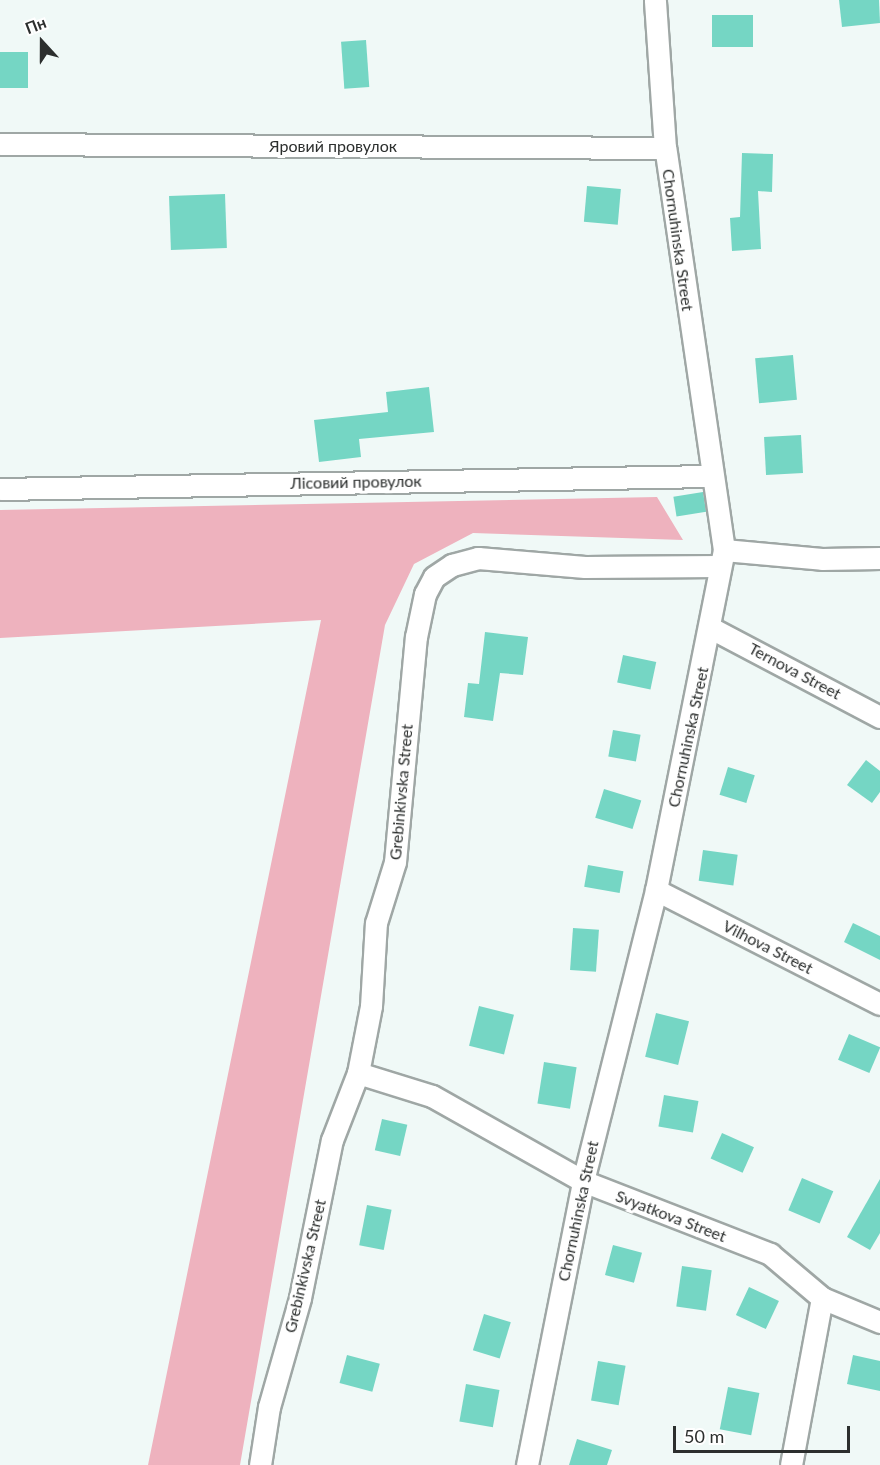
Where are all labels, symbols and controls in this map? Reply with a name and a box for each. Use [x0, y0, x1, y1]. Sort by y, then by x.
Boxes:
north arrow [12, 12, 72, 72]
text: Пн [22, 12, 49, 37]
street label: Яровий провулок [269, 136, 397, 156]
street label: Chornuhinska Street [659, 168, 697, 312]
street label: Лісовий провулок [290, 471, 422, 493]
street label: Ternova Street [746, 639, 844, 703]
street label: Chornuhinska Street [664, 665, 712, 809]
street label: Grebinkivska Street [385, 723, 417, 861]
street label: Vilhova Street [720, 916, 816, 978]
street label: Chornuhinska Street [554, 1139, 602, 1283]
street label: Svyatkova Street [613, 1186, 729, 1246]
street label: Grebinkivska Street [280, 1197, 330, 1335]
scale bar [676, 1414, 853, 1452]
text: 50 m [684, 1425, 724, 1447]

